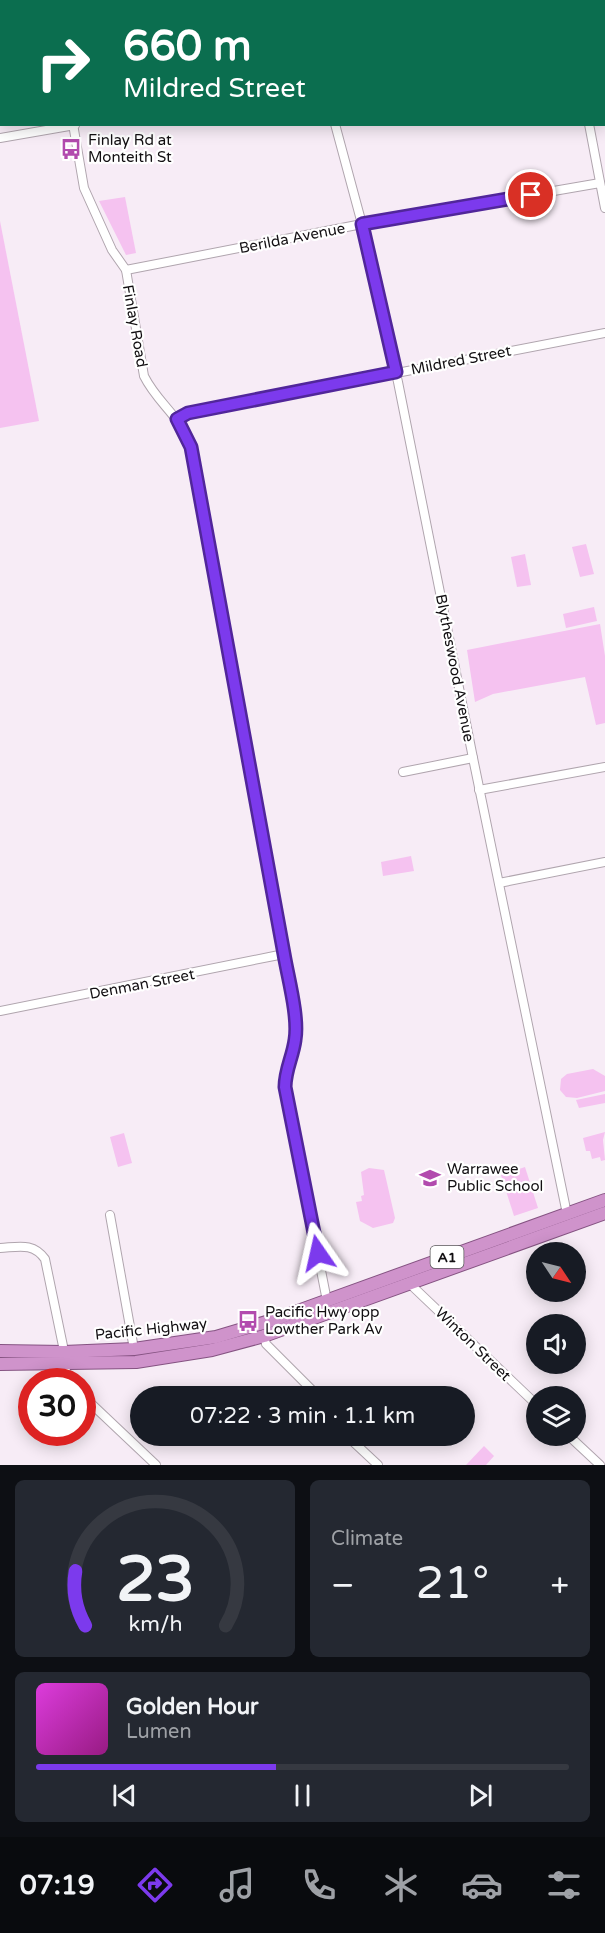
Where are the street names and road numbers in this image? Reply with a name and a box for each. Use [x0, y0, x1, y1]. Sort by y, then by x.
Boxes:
street label: Berilda Avenue [238, 219, 346, 257]
street label: Finlay Road [119, 283, 151, 369]
street label: Mildred Street [409, 341, 513, 379]
street label: Blytheswood Avenue [432, 593, 478, 743]
street label: Denman Street [88, 965, 196, 1003]
road number: A1 [430, 1246, 464, 1268]
street label: Winton Street [431, 1303, 515, 1385]
street label: Pacific Highway [94, 1314, 208, 1344]

